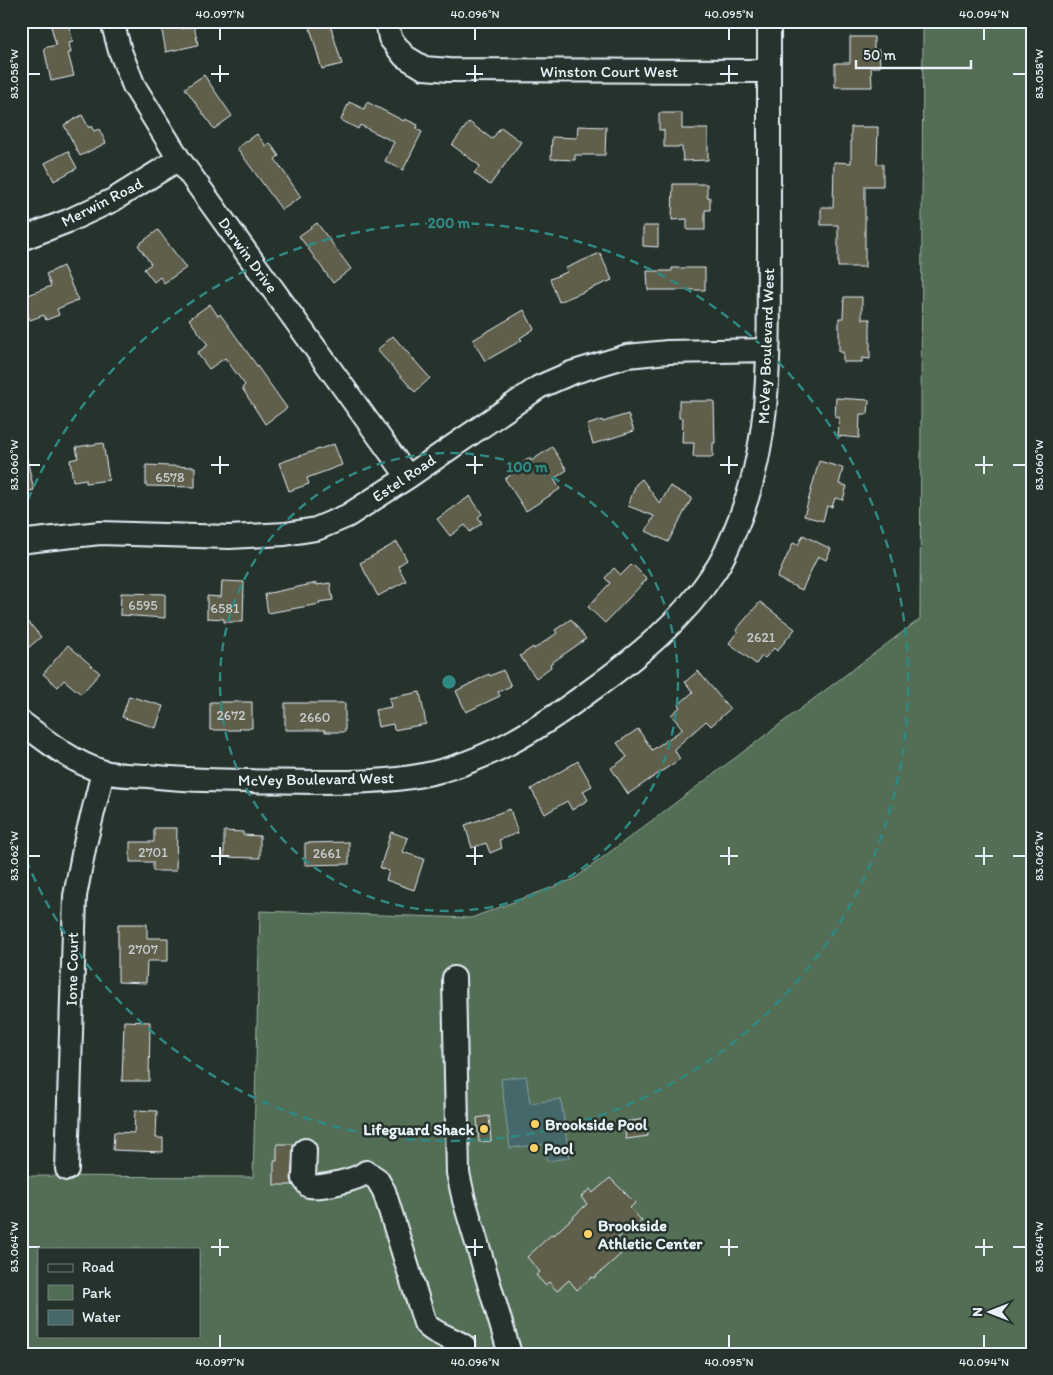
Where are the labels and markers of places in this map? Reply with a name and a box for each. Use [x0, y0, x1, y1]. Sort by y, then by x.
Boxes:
centre of rings [440, 673, 458, 691]
place label: Brookside Pool [545, 1115, 648, 1134]
marker: Brookside Pool [529, 1118, 541, 1130]
place label: Lifeguard Shack [363, 1120, 475, 1140]
marker: Lifeguard Shack [478, 1123, 490, 1135]
place label: Pool [544, 1139, 574, 1158]
marker: Pool [528, 1142, 540, 1154]
place label: Brookside Athletic Center [597, 1216, 703, 1253]
marker: Brookside Athletic Center [582, 1228, 594, 1240]

